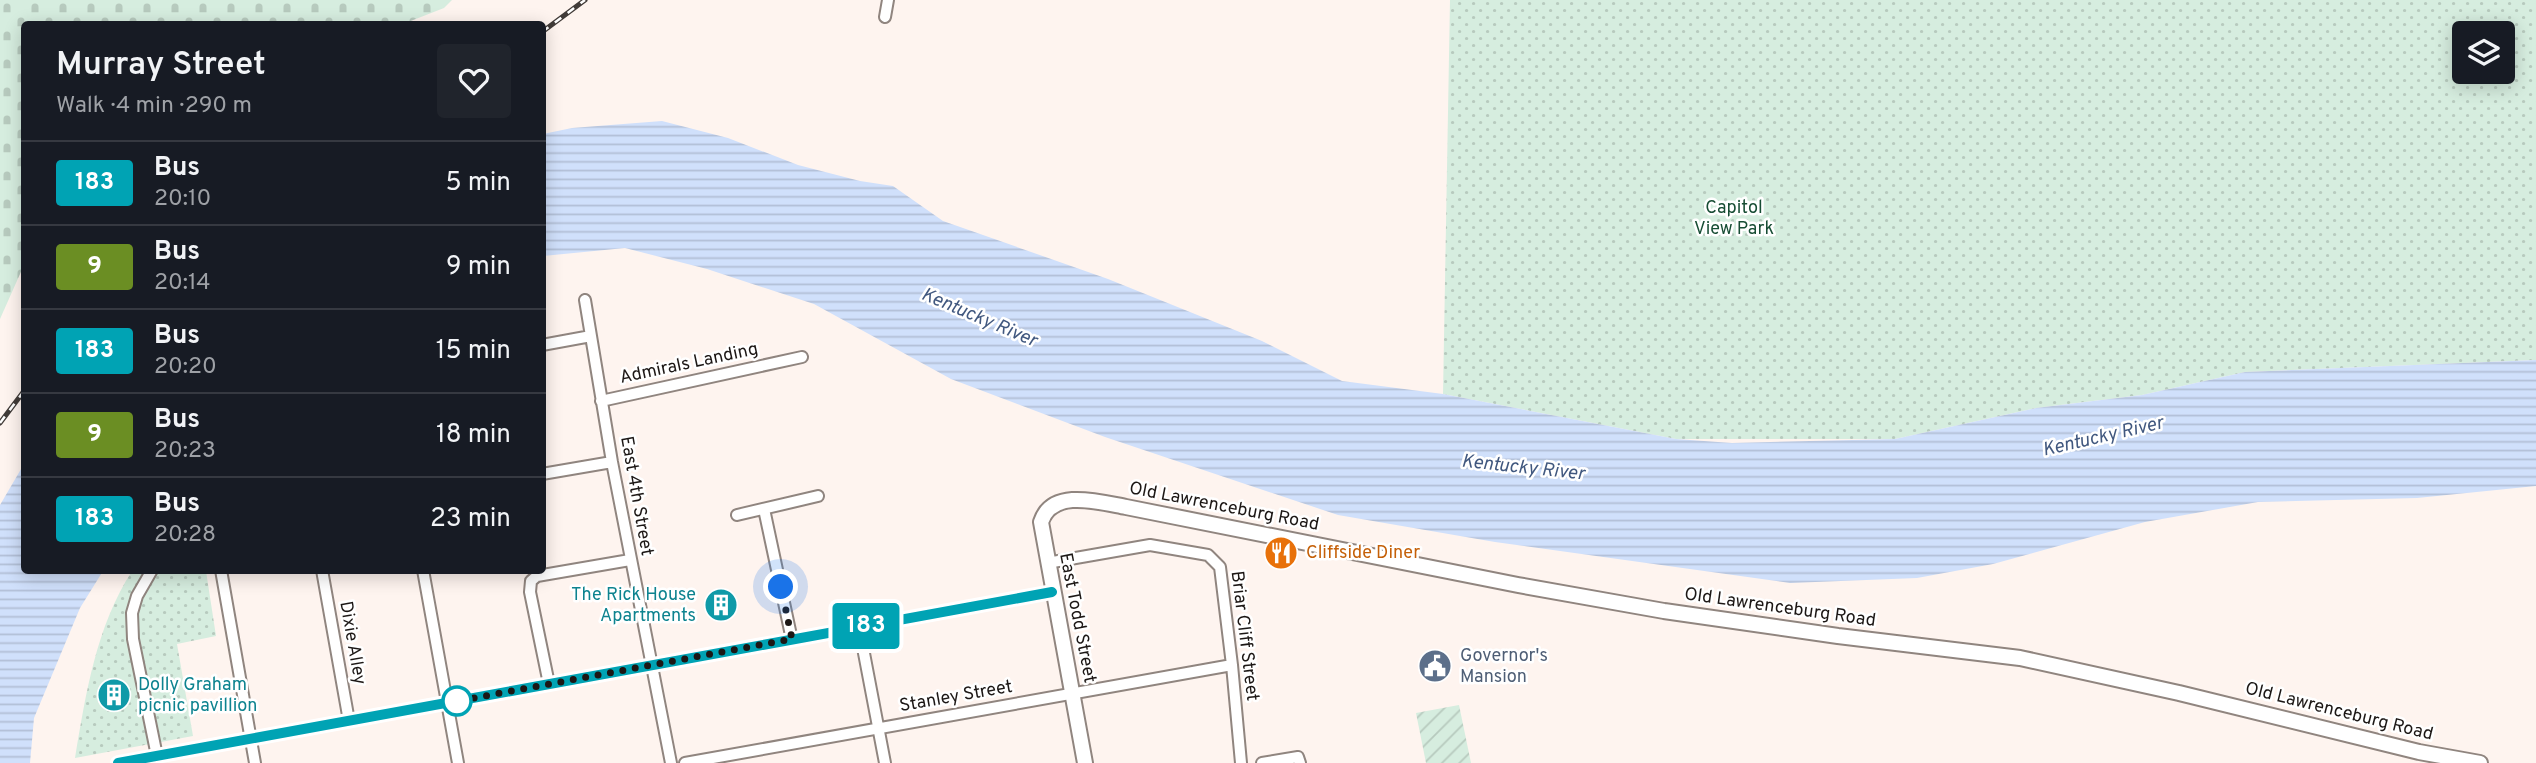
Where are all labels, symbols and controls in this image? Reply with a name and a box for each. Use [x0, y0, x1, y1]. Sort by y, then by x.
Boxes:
map controls [2452, 21, 2515, 84]
button: layers [2452, 21, 2515, 84]
button: heart [437, 44, 511, 118]
text: Murray Street [56, 45, 266, 87]
text: Walk · 4 min · 290 m [56, 92, 252, 121]
text: Bus [154, 152, 200, 185]
text: 5 min [445, 167, 511, 200]
text: 183 [75, 168, 114, 198]
text: 20:10 [154, 185, 211, 214]
park label: Capitol View Park [1694, 197, 1774, 241]
text: Bus [154, 236, 200, 269]
text: 9 min [446, 251, 511, 284]
text: 9 [87, 252, 102, 282]
text: 20:14 [154, 269, 210, 298]
water label: Kentucky River [917, 283, 1042, 354]
text: Bus [154, 320, 200, 353]
text: 15 min [436, 335, 511, 368]
text: 183 [75, 336, 114, 366]
street label: Admirals Landing [618, 338, 760, 390]
text: 20:20 [154, 353, 217, 382]
text: Bus [154, 404, 200, 437]
water label: Kentucky River [2040, 411, 2168, 463]
text: 18 min [436, 419, 511, 452]
text: 9 [87, 420, 102, 450]
street label: East 4th Street [614, 434, 658, 558]
text: 20:23 [154, 437, 216, 466]
water label: Kentucky River [1460, 450, 1587, 487]
street label: Old Lawrenceburg Road [1127, 477, 1321, 537]
text: Bus [154, 488, 200, 521]
text: 23 min [430, 503, 511, 536]
text: 183 [75, 504, 114, 534]
text: 20:28 [154, 521, 216, 550]
restaurant icon: Cliffside Diner [1262, 534, 1300, 572]
place label: Cliffside Diner [1306, 542, 1420, 565]
street label: East Todd Street [1053, 551, 1101, 685]
your location [763, 569, 798, 604]
street label: Briar Cliff Street [1225, 570, 1263, 702]
street label: Old Lawrenceburg Road [1683, 583, 1877, 633]
place label: The Rick House Apartments [571, 584, 696, 628]
building icon: The Rick House Apartments [702, 586, 740, 624]
street label: Dixie Alley [333, 599, 371, 687]
line badge: 183 [826, 603, 906, 649]
text: 183 [846, 611, 886, 641]
place label: Governor's Mansion [1460, 645, 1548, 689]
public building icon: Governor's Mansion [1416, 647, 1454, 685]
place label: Dolly Graham picnic pavillion [138, 674, 257, 718]
building icon: Dolly Graham picnic pavillion [95, 676, 133, 714]
street label: Stanley Street [898, 676, 1014, 718]
street label: Old Lawrenceburg Road [2243, 677, 2435, 747]
unlabelled marker [442, 686, 472, 716]

